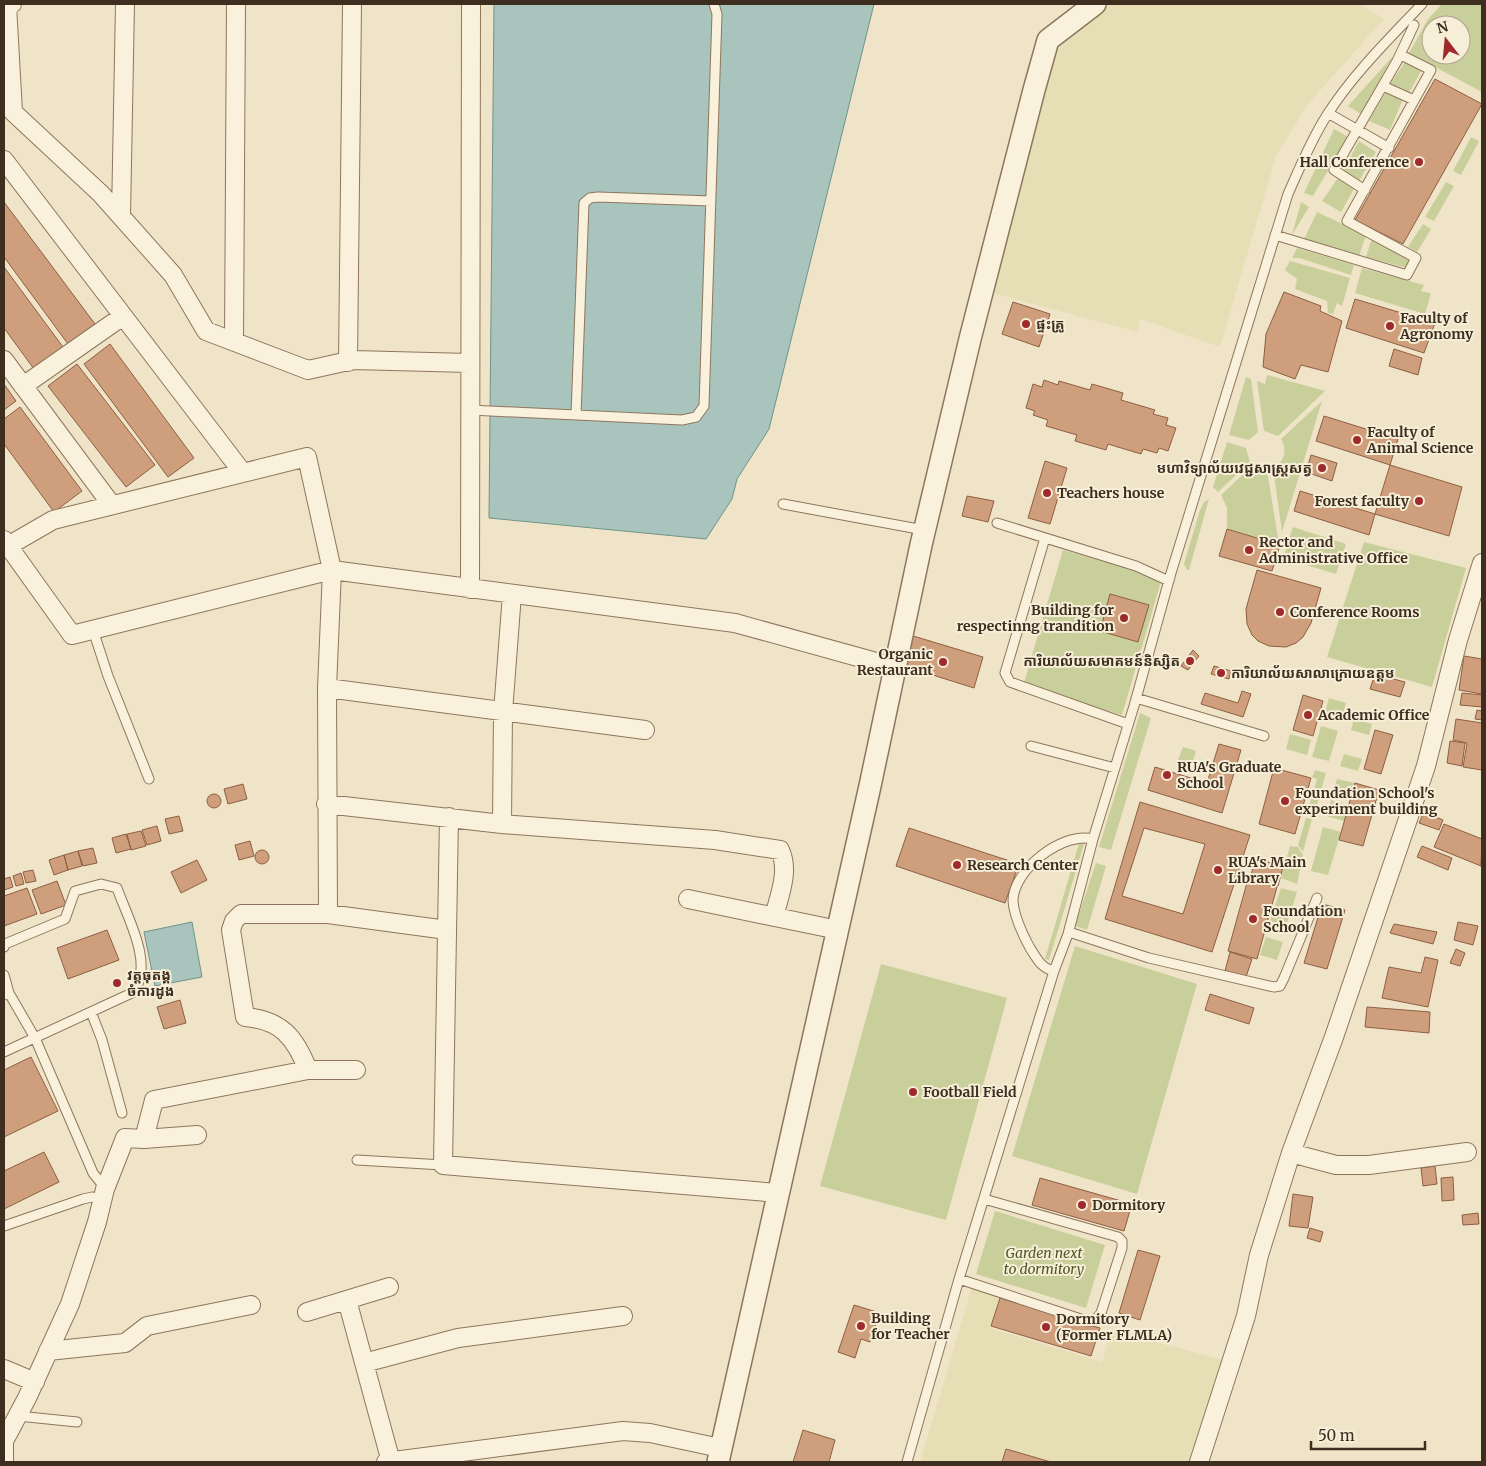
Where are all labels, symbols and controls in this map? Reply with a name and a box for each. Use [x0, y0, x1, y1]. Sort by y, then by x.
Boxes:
north arrow [1421, 15, 1471, 65]
text: N [1435, 17, 1450, 38]
place label: Hall Conference [1300, 153, 1409, 171]
marker: Hall Conference [1413, 156, 1425, 168]
place label: Faculty of Agronomy [1399, 309, 1474, 343]
place label: ផ្ទះគ្រូ [1036, 315, 1065, 333]
marker: ផ្ទះគ្រូ [1020, 318, 1032, 330]
marker: Faculty of Agronomy [1384, 320, 1396, 332]
place label: Faculty of Animal Science [1366, 423, 1474, 457]
marker: Faculty of Animal Science [1351, 434, 1363, 446]
place label: មហាវិទ្យាល័យវេជ្ជសាស្ត្រសត្វ [1157, 459, 1312, 477]
marker: មហាវិទ្យាល័យវេជ្ជសាស្ត្រសត្វ [1316, 462, 1328, 474]
place label: Teachers house [1057, 484, 1165, 502]
marker: Teachers house [1041, 487, 1053, 499]
place label: Forest faculty [1314, 492, 1410, 510]
marker: Forest faculty [1413, 495, 1425, 507]
place label: Rector and Administrative Office [1258, 533, 1408, 567]
marker: Rector and Administrative Office [1243, 544, 1255, 556]
place label: Building for respectinng trandition [957, 601, 1114, 635]
place label: Conference Rooms [1290, 603, 1419, 621]
marker: Conference Rooms [1274, 606, 1286, 618]
marker: Building for respectinng trandition [1118, 612, 1130, 624]
place label: Organic Restaurant [857, 645, 933, 679]
place label: ការិយាល័យសមាគមន៍និស្សិត [1023, 652, 1180, 670]
marker: ការិយាល័យសមាគមន៍និស្សិត [1184, 655, 1196, 667]
marker: Organic Restaurant [937, 656, 949, 668]
place label: ការិយាល័យសាលាក្រោយឧត្តម [1231, 664, 1394, 682]
marker: ការិយាល័យសាលាក្រោយឧត្តម [1215, 667, 1227, 679]
place label: Academic Office [1317, 706, 1430, 724]
marker: Academic Office [1302, 709, 1314, 721]
place label: RUA's Graduate School [1177, 758, 1282, 792]
marker: RUA's Graduate School [1161, 769, 1173, 781]
place label: Foundation School's experiment building [1295, 784, 1438, 818]
marker: Foundation School's experiment building [1279, 795, 1291, 807]
place label: RUA's Main Library [1228, 853, 1307, 887]
place label: Research Center [967, 856, 1079, 874]
marker: Research Center [951, 859, 963, 871]
marker: RUA's Main Library [1212, 864, 1224, 876]
place label: Foundation School [1263, 902, 1343, 936]
marker: Foundation School [1247, 913, 1259, 925]
place label: វត្តធុតង្គ ចំការដូង [127, 966, 174, 1000]
marker: វត្តធុតង្គ ចំការដូង [111, 977, 123, 989]
place label: Football Field [923, 1083, 1017, 1101]
marker: Football Field [907, 1086, 919, 1098]
place label: Dormitory [1092, 1196, 1166, 1214]
marker: Dormitory [1076, 1199, 1088, 1211]
park label: Garden next to dormitory [1004, 1244, 1084, 1278]
place label: Building for Teacher [871, 1309, 950, 1343]
place label: Dormitory (Former FLMLA) [1056, 1310, 1172, 1344]
marker: Building for Teacher [855, 1320, 867, 1332]
marker: Dormitory (Former FLMLA) [1040, 1321, 1052, 1333]
scale bar [1311, 1418, 1425, 1450]
text: 50 m [1318, 1426, 1355, 1445]

